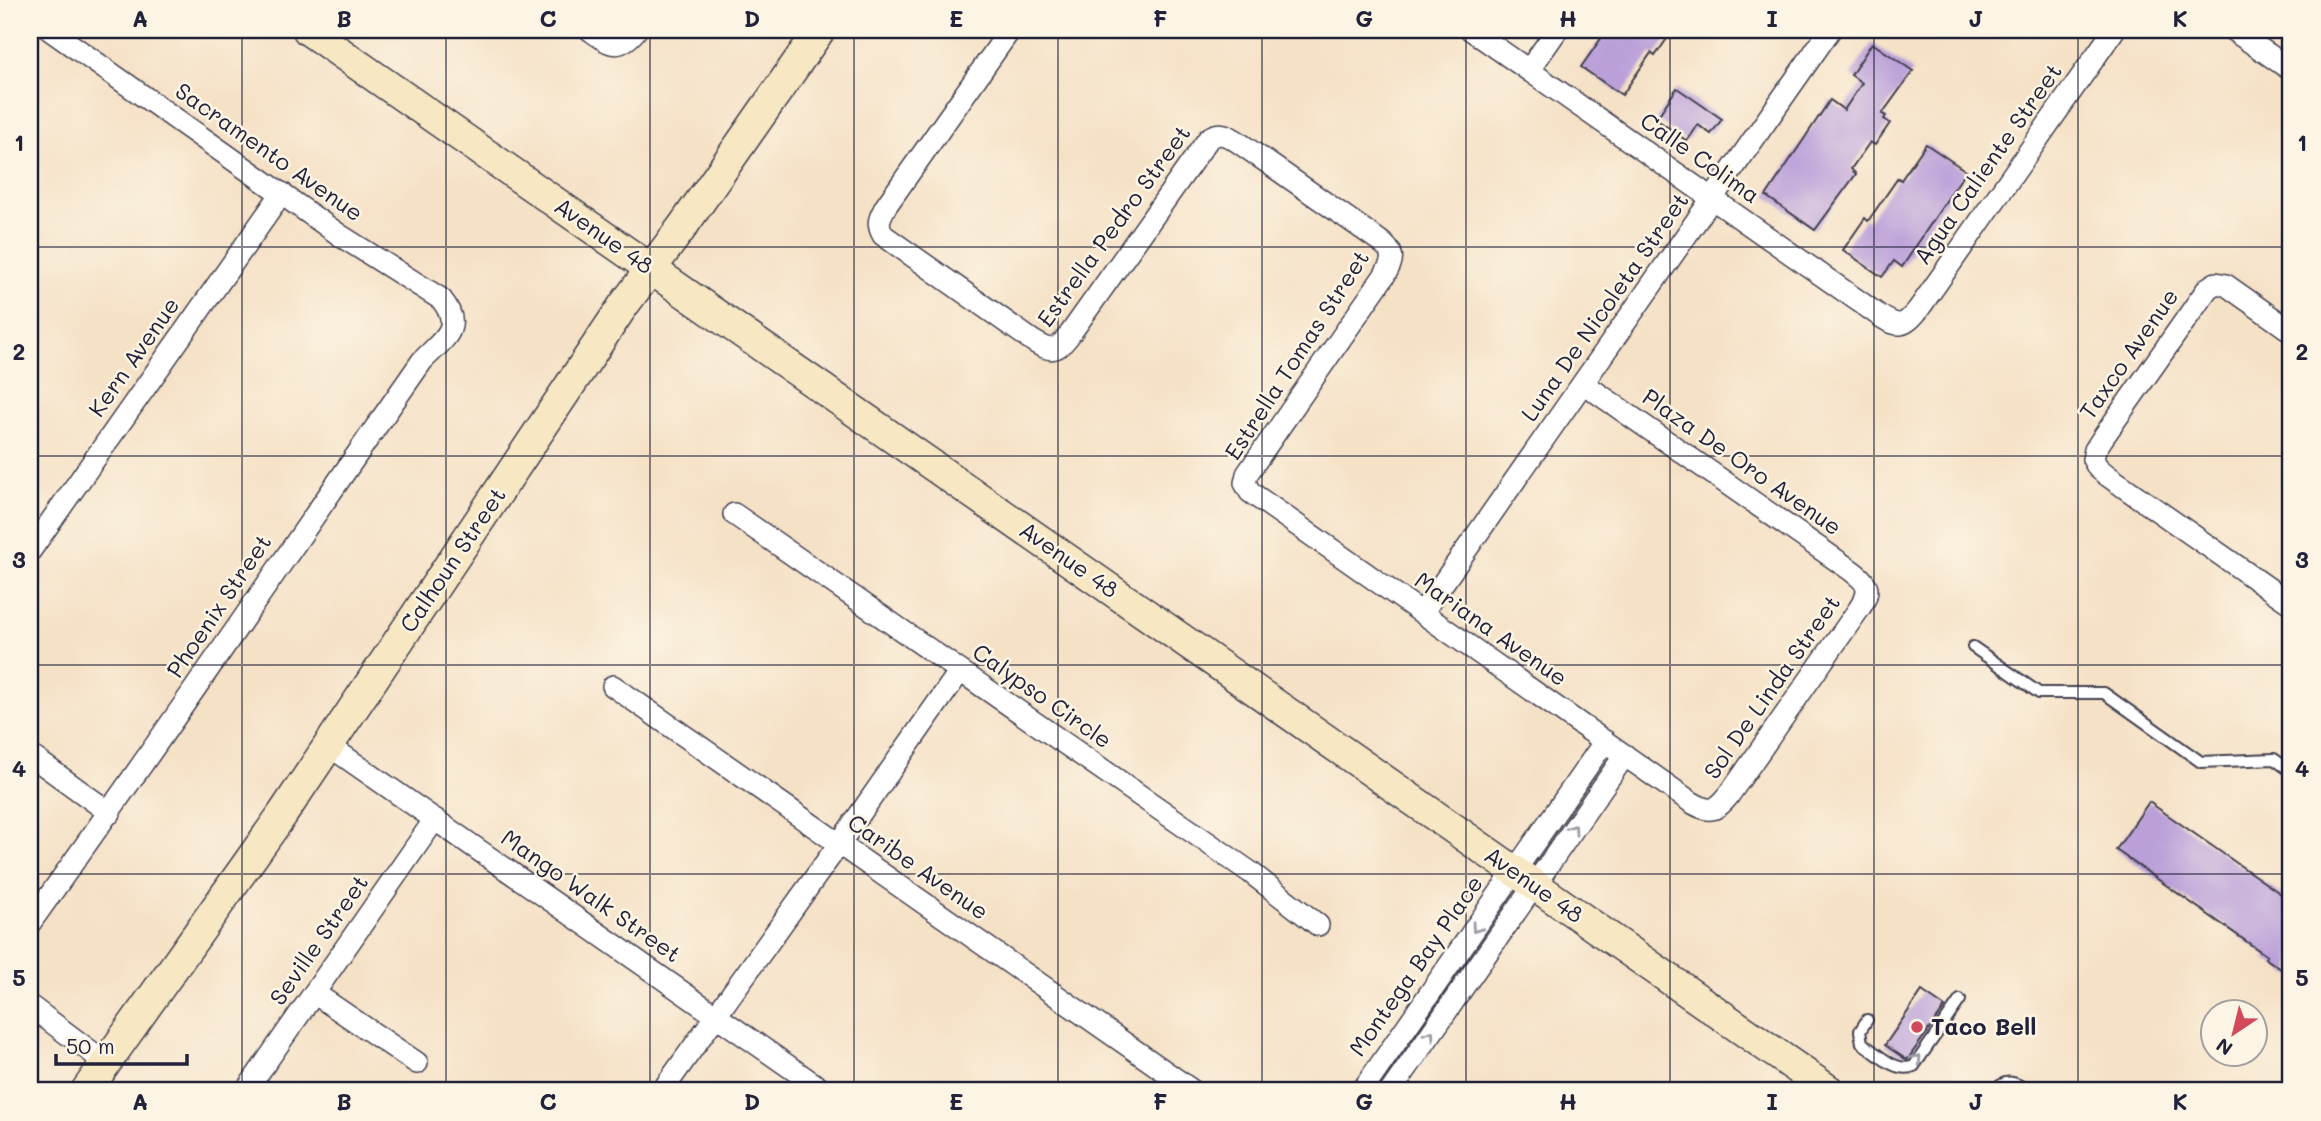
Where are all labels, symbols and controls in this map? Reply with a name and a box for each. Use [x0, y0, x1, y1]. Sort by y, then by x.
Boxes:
text: A [132, 3, 148, 33]
text: B [336, 3, 352, 33]
text: C [539, 3, 557, 33]
text: D [744, 3, 760, 33]
text: E [949, 3, 963, 33]
text: F [1153, 3, 1167, 33]
text: G [1355, 3, 1373, 33]
text: H [1559, 3, 1577, 33]
text: I [1766, 3, 1778, 33]
text: J [1968, 3, 1984, 33]
text: K [2172, 3, 2188, 33]
street label: Agua Caliente Street [1906, 57, 2068, 270]
street label: Sacramento Avenue [170, 75, 369, 227]
street label: Calle Colima [1635, 105, 1766, 209]
street label: Estrella Pedro Street [1030, 119, 1196, 332]
text: 1 [14, 127, 24, 157]
text: 1 [2297, 127, 2307, 157]
street label: Luna De Nicoleta Street [1514, 186, 1695, 427]
street label: Avenue 48 [549, 190, 660, 280]
street label: Estrella Tomas Street [1217, 244, 1375, 465]
street label: Taxco Avenue [2072, 282, 2184, 425]
street label: Kern Avenue [81, 291, 185, 422]
text: 2 [13, 336, 25, 366]
text: 2 [2296, 336, 2308, 366]
street label: Plaza De Oro Avenue [1637, 381, 1848, 541]
street label: Calhoun Street [392, 481, 512, 638]
street label: Avenue 48 [1014, 514, 1125, 604]
street label: Phoenix Street [159, 528, 277, 683]
text: 3 [12, 544, 26, 574]
text: 3 [2295, 544, 2309, 574]
street label: Mariana Avenue [1409, 564, 1574, 692]
street label: Sol De Linda Street [1696, 588, 1846, 785]
street label: Calypso Circle [967, 636, 1118, 754]
text: 4 [12, 753, 26, 783]
text: 4 [2295, 753, 2309, 783]
street label: Caribe Avenue [842, 807, 995, 926]
street label: Mango Walk Street [496, 822, 687, 969]
one-way arrow [1565, 824, 1577, 837]
street label: Avenue 48 [1479, 839, 1590, 929]
street label: Seville Street [262, 868, 374, 1011]
street label: Montega Bay Place [1342, 869, 1489, 1062]
one-way arrow [1472, 920, 1484, 933]
text: 5 [12, 962, 26, 992]
text: 5 [2295, 962, 2309, 992]
north arrow [2198, 998, 2268, 1068]
place label: Taco Bell [1931, 1011, 2036, 1041]
marker: Taco Bell [1909, 1019, 1925, 1035]
scale bar [56, 1023, 187, 1067]
one-way arrow [1422, 1030, 1434, 1043]
text: 50 m [66, 1032, 115, 1059]
text: N [2211, 1033, 2237, 1062]
one-way arrow [1909, 1055, 1921, 1068]
text: A [132, 1086, 148, 1116]
text: B [336, 1086, 352, 1116]
text: C [539, 1086, 557, 1116]
text: D [744, 1086, 760, 1116]
text: E [949, 1086, 963, 1116]
text: F [1153, 1086, 1167, 1116]
text: G [1355, 1086, 1373, 1116]
text: H [1559, 1086, 1577, 1116]
text: I [1766, 1086, 1778, 1116]
text: J [1968, 1086, 1984, 1116]
text: K [2172, 1086, 2188, 1116]

